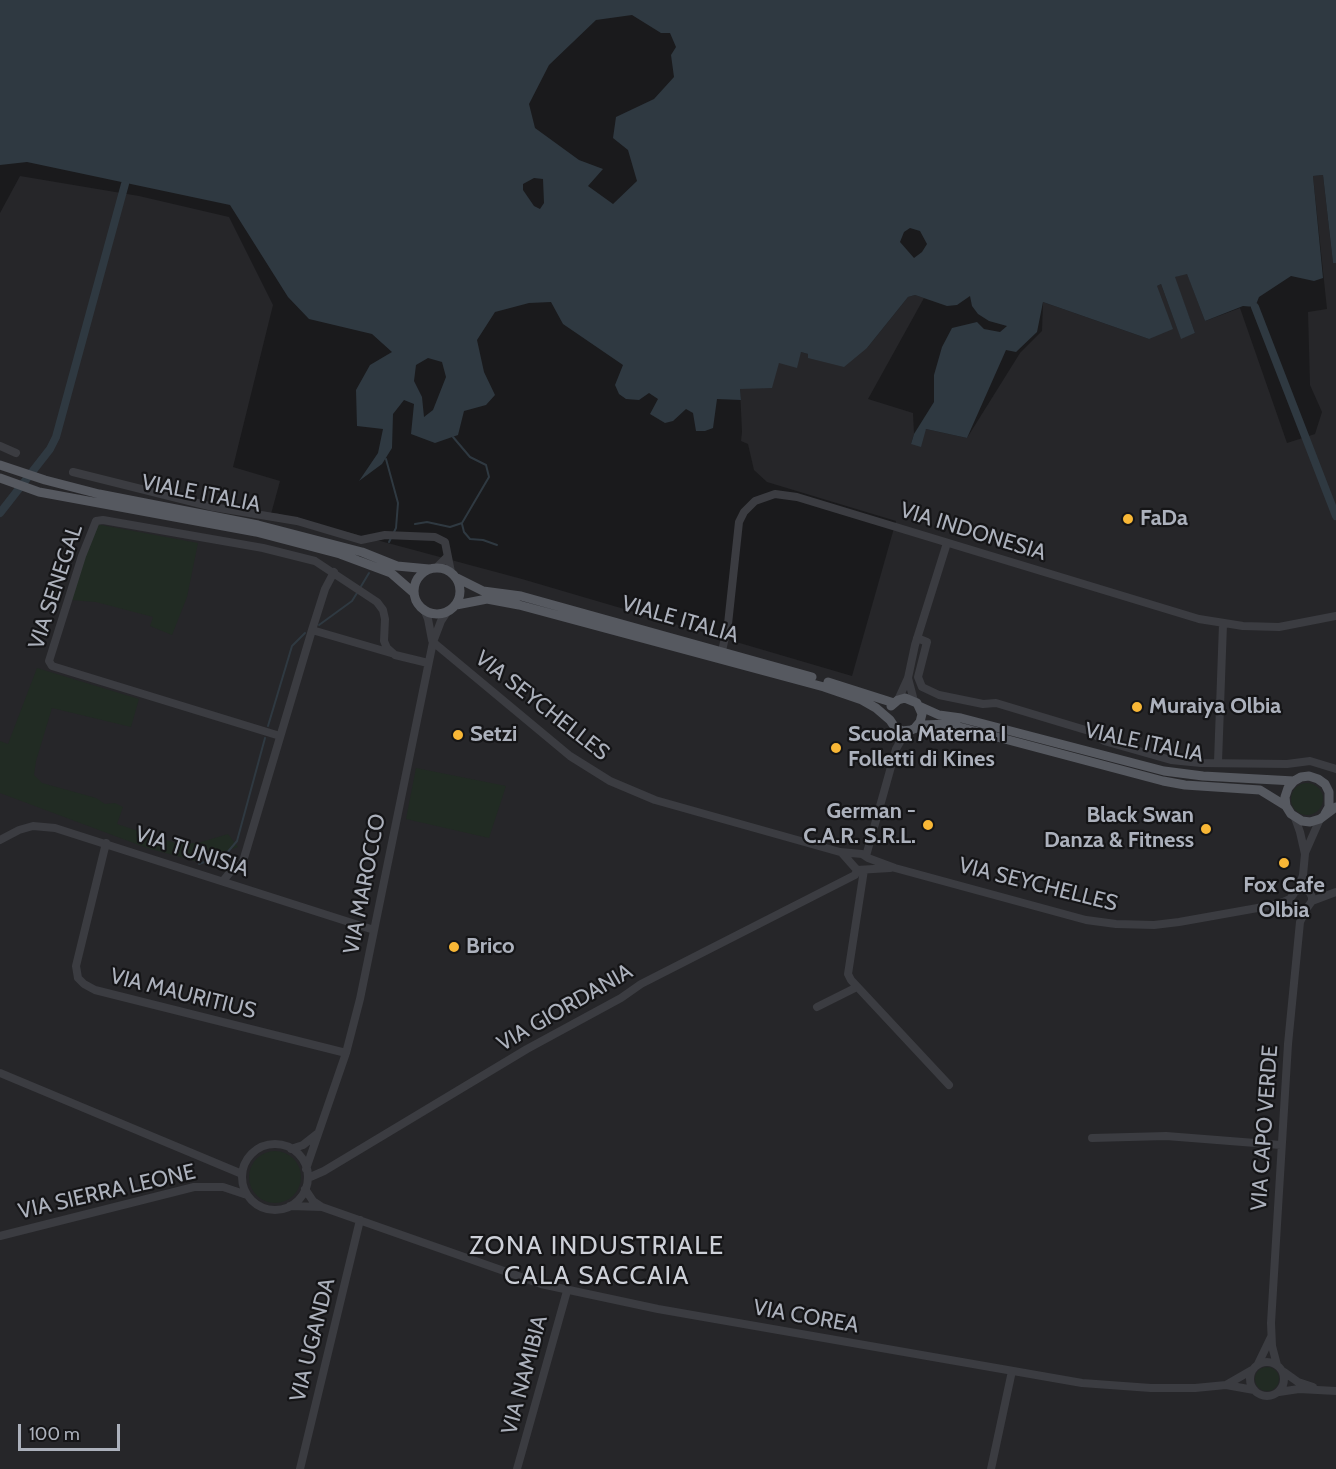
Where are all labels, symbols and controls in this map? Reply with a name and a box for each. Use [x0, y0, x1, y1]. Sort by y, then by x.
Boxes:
street label: VIALE ITALIA [139, 470, 263, 518]
street label: VIA INDONESIA [897, 497, 1049, 567]
place label: FaDa [1140, 506, 1188, 532]
marker: FaDa [1121, 512, 1135, 526]
street label: VIA SENEGAL [23, 521, 89, 653]
street label: VIALE ITALIA [618, 591, 742, 649]
street label: VIA SEYCHELLES [470, 645, 614, 767]
place label: Muraiya Olbia [1149, 694, 1281, 720]
marker: Muraiya Olbia [1130, 700, 1144, 714]
street label: VIALE ITALIA [1082, 718, 1206, 768]
place label: Setzi [470, 722, 517, 748]
place label: Scuola Materna I Folletti di Kines [848, 722, 1007, 774]
marker: Setzi [451, 728, 465, 742]
marker: Scuola Materna I Folletti di Kines [829, 741, 843, 755]
place label: German - C.A.R. S.R.L. [803, 799, 916, 850]
place label: Black Swan Danza & Fitness [1044, 803, 1194, 854]
street label: VIA MAROCCO [338, 812, 392, 956]
marker: German - C.A.R. S.R.L. [921, 818, 935, 832]
street label: VIA TUNISIA [132, 821, 252, 883]
marker: Black Swan Danza & Fitness [1199, 822, 1213, 836]
street label: VIA SEYCHELLES [956, 852, 1120, 918]
marker: Fox Cafe Olbia [1277, 856, 1291, 870]
place label: Fox Cafe Olbia [1243, 873, 1325, 924]
place label: Brico [466, 934, 515, 960]
marker: Brico [447, 940, 461, 954]
street label: VIA GIORDANIA [493, 959, 637, 1057]
street label: VIA MAURITIUS [107, 963, 259, 1025]
street label: VIA CAPO VERDE [1246, 1044, 1284, 1212]
street label: VIA SIERRA LEONE [16, 1159, 198, 1225]
district label: ZONA INDUSTRIALE CALA SACCAIA [469, 1230, 725, 1292]
street label: VIA UGANDA [285, 1275, 341, 1405]
street label: VIA COREA [751, 1295, 861, 1339]
street label: VIA NAMIBIA [496, 1313, 554, 1437]
scale bar [21, 1412, 123, 1450]
text: 100 m [29, 1423, 80, 1445]

